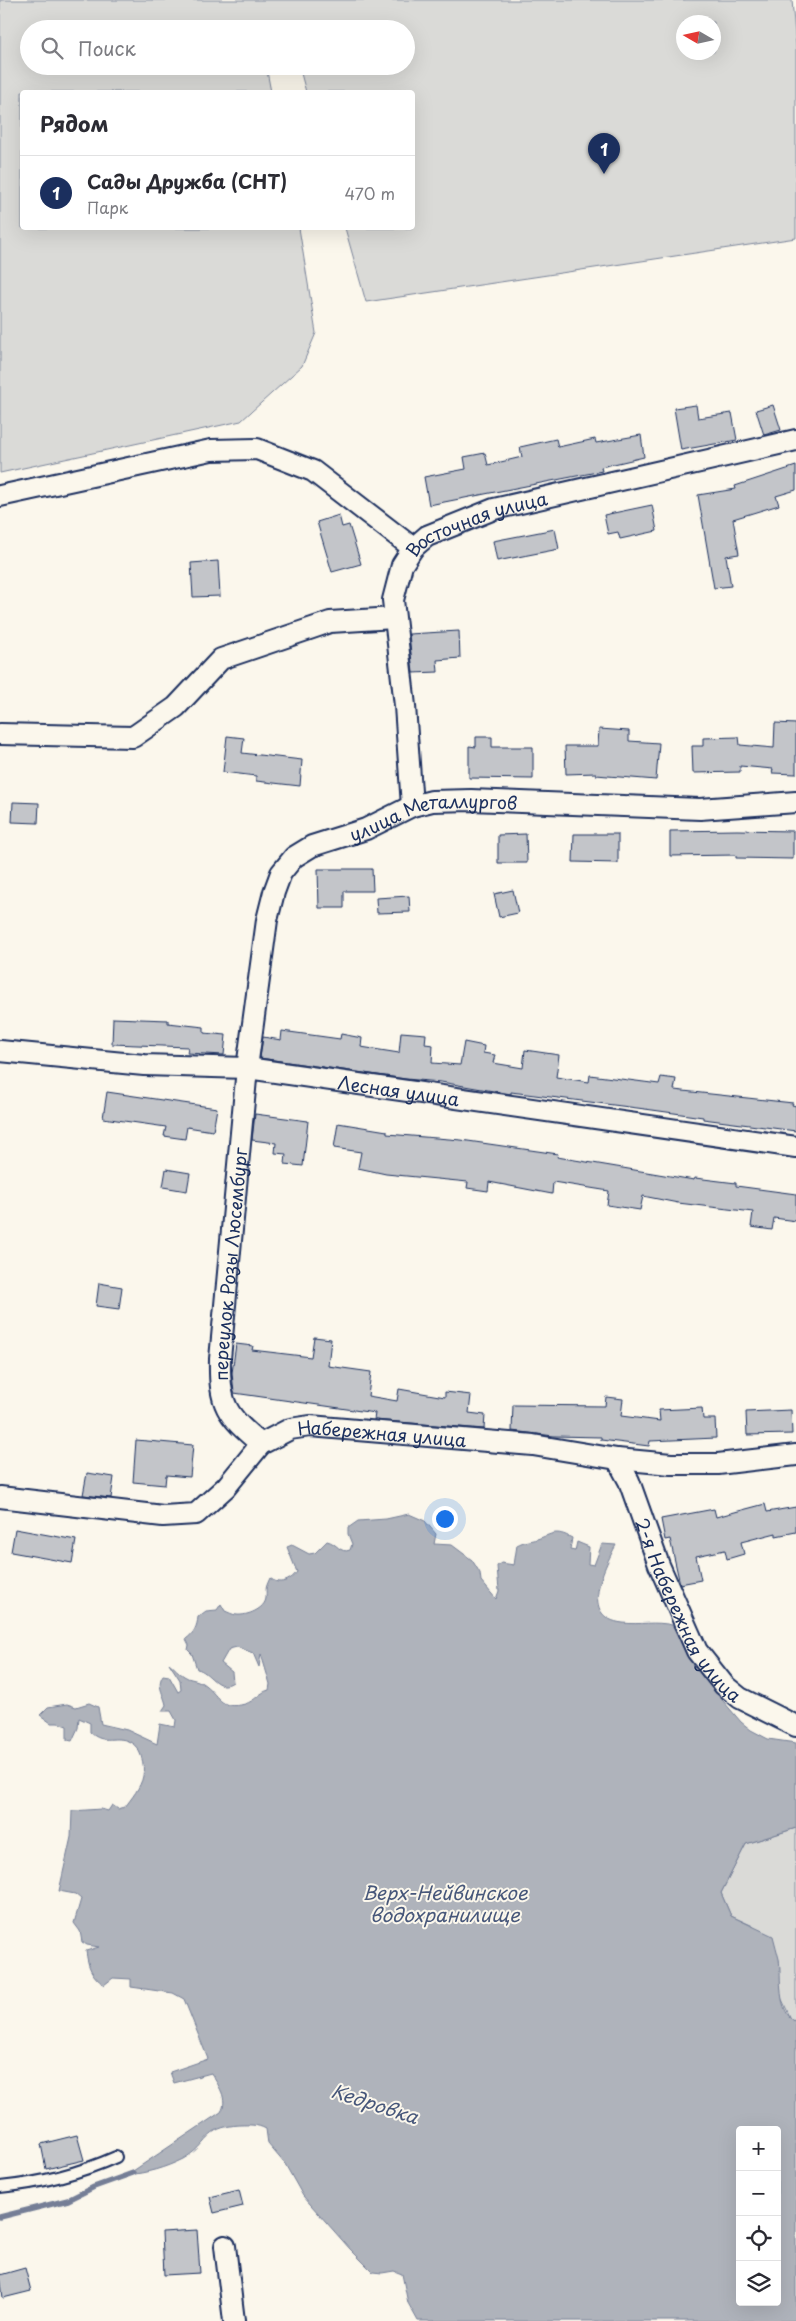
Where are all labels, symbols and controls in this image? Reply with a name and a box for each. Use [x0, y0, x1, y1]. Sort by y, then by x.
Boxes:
north arrow [676, 15, 721, 60]
search box [20, 20, 415, 75]
icon: search [38, 34, 66, 62]
text: Поиск [78, 34, 136, 62]
text: Рядом [40, 107, 108, 139]
pin: 1 [588, 133, 620, 174]
text: Сады Дружба (СНТ) [87, 167, 287, 195]
text: 1 [52, 181, 60, 205]
text: 470 m [345, 181, 395, 205]
text: Парк [87, 195, 128, 219]
street label: Восточная улица [398, 484, 550, 561]
street label: улица Металлургов [346, 786, 518, 847]
street label: Лесная улица [336, 1068, 462, 1112]
street label: переулок Розы Люсембург [206, 1145, 253, 1381]
street label: Набережная улица [295, 1412, 468, 1453]
your location [432, 1506, 458, 1532]
street label: 2-я Набережная улица [630, 1514, 748, 1708]
water label: Верх-Нейвинское водохранилище [362, 1878, 528, 1928]
water label: Кедровка [328, 2076, 423, 2131]
map controls [736, 2126, 781, 2306]
button: + [736, 2126, 781, 2171]
button: − [736, 2171, 781, 2216]
button: locate [736, 2216, 781, 2261]
button: layers [736, 2261, 781, 2306]

